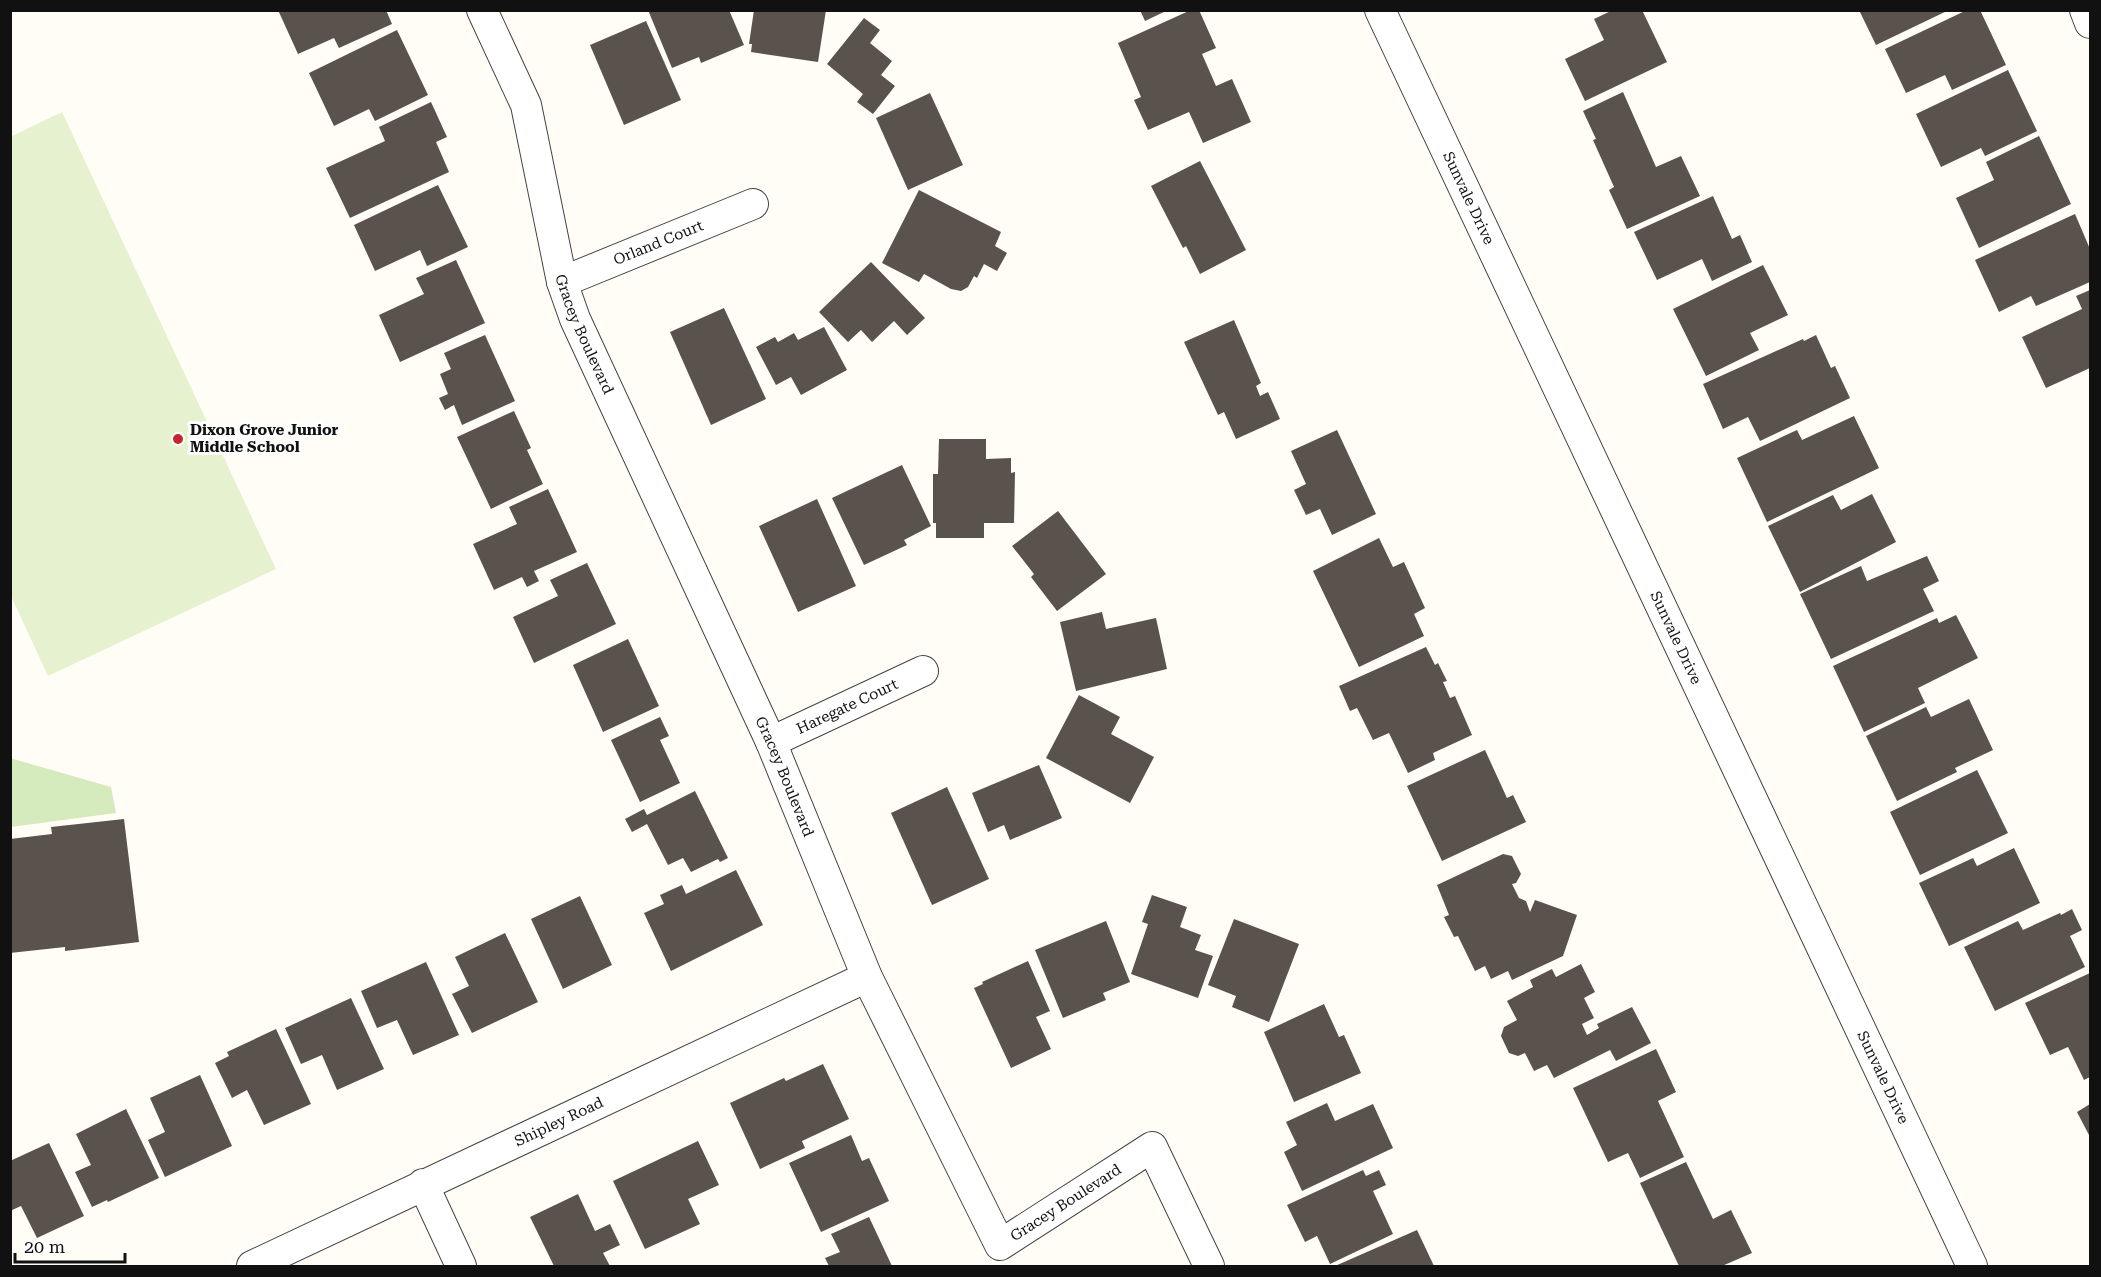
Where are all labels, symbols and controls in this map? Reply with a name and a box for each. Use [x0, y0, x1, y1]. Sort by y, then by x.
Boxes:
street label: Sunvale Drive [1439, 149, 1498, 248]
street label: Orland Court [611, 216, 706, 269]
street label: Gracey Boulevard [552, 273, 618, 397]
place label: Dixon Grove Junior Middle School [190, 421, 339, 456]
marker: Dixon Grove Junior Middle School [171, 432, 185, 446]
street label: Sunvale Drive [1646, 588, 1705, 687]
street label: Haregate Court [794, 675, 901, 738]
street label: Gracey Boulevard [751, 714, 818, 840]
street label: Sunvale Drive [1853, 1028, 1913, 1127]
street label: Shipley Road [512, 1093, 606, 1150]
street label: Gracey Boulevard [1007, 1160, 1125, 1245]
scale bar [15, 1226, 124, 1264]
text: 20 m [24, 1236, 65, 1257]

